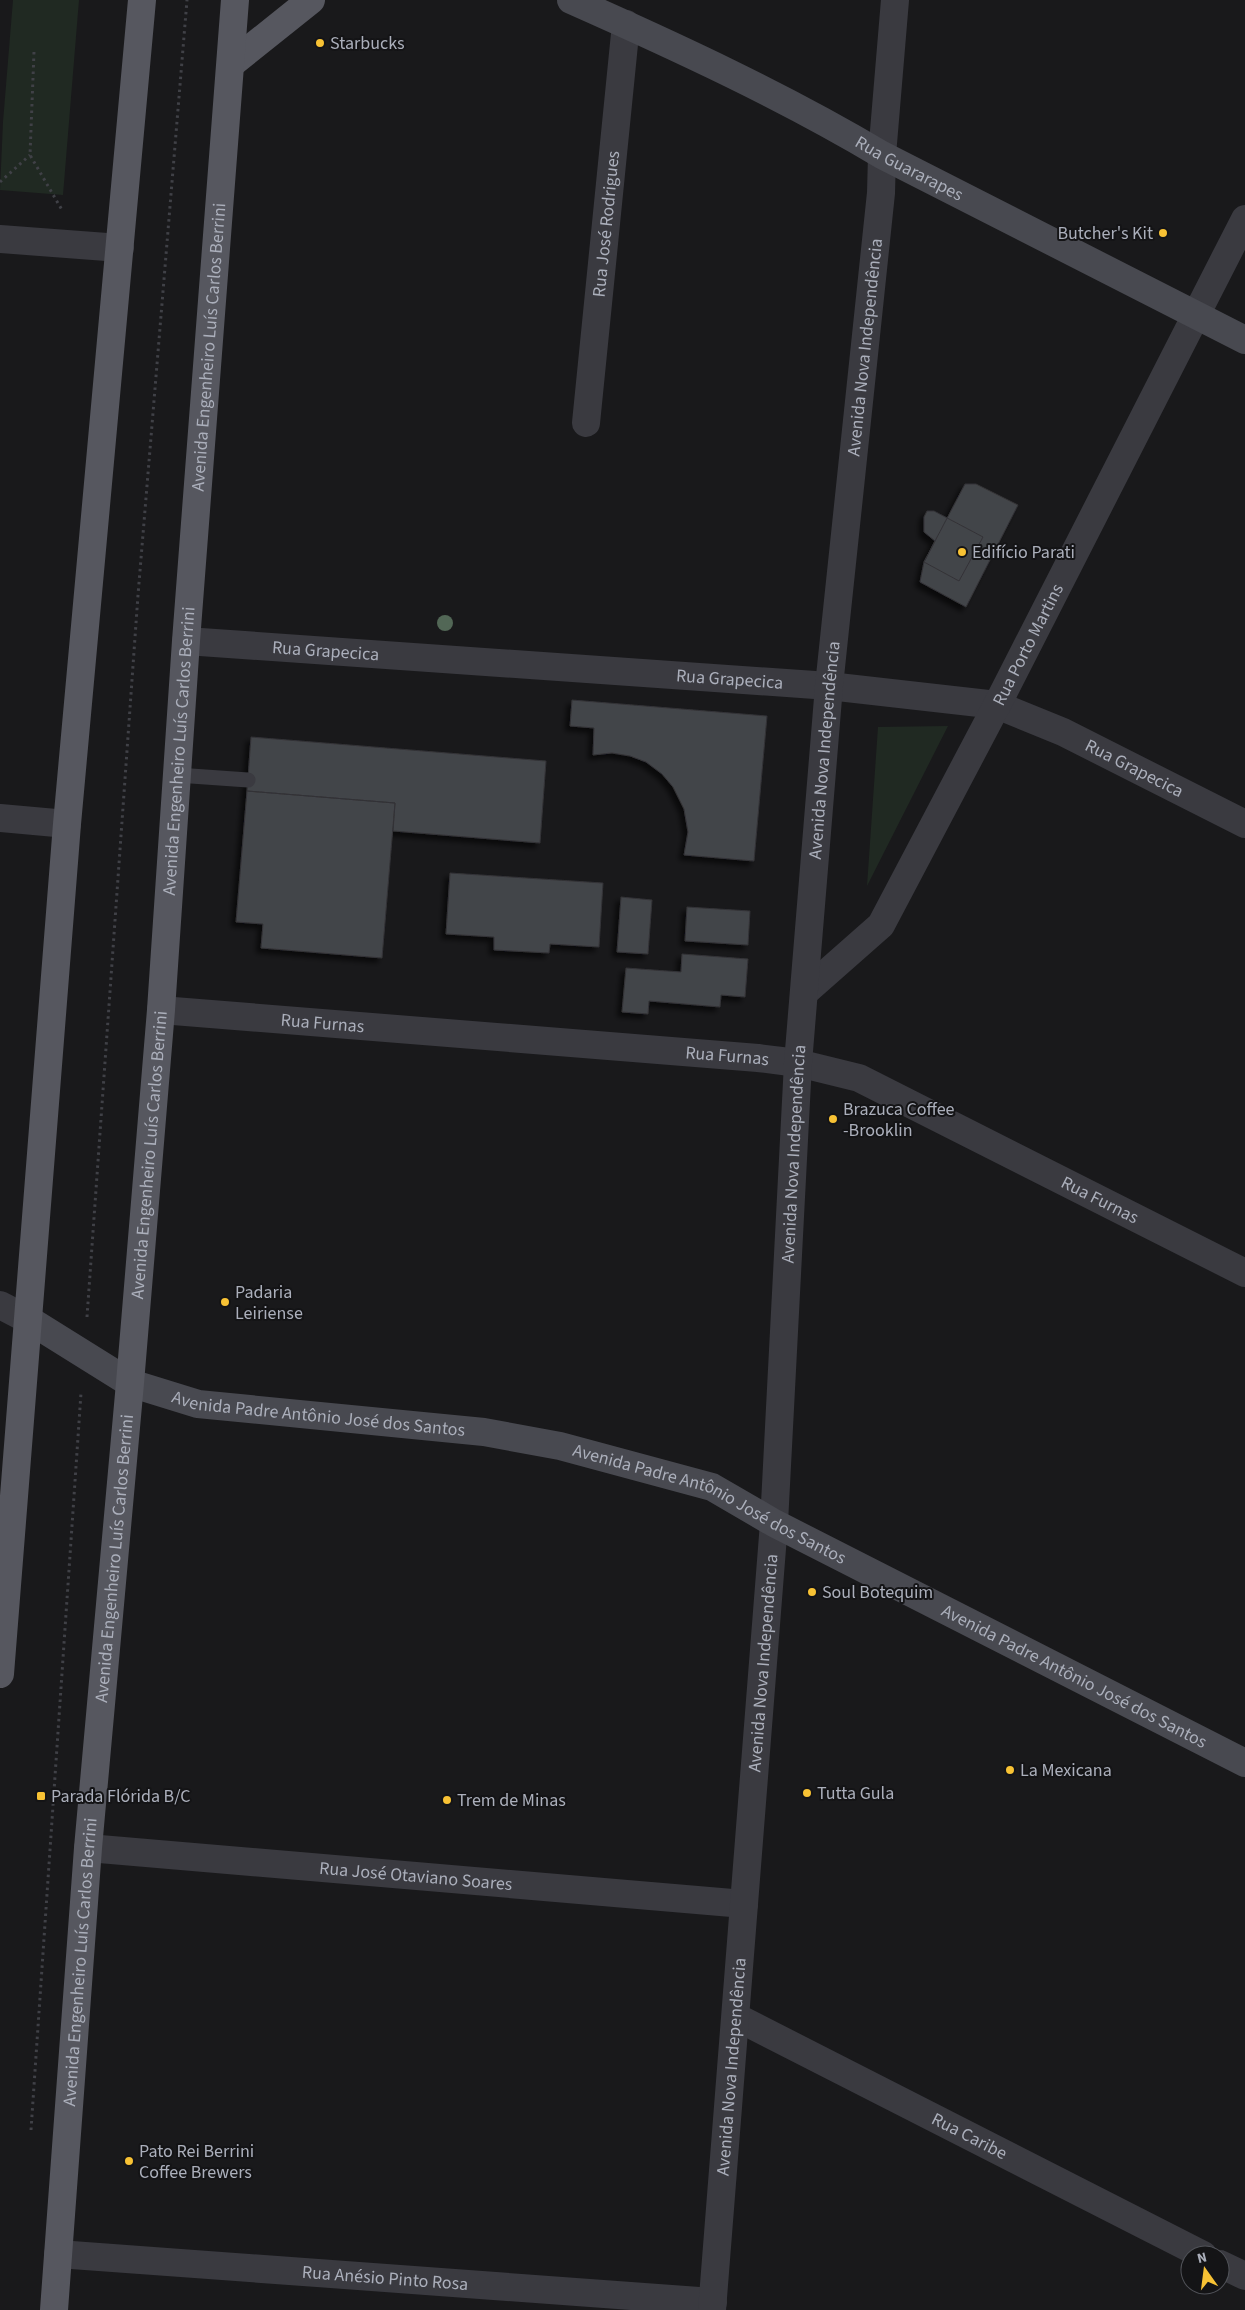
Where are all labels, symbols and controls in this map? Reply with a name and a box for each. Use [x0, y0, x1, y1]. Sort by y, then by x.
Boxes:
place label: Starbucks [330, 31, 405, 56]
marker: Starbucks [314, 37, 326, 49]
street label: Rua Guararapes [851, 129, 968, 207]
street label: Rua José Rodrigues [586, 150, 626, 298]
street label: Avenida Engenheiro Luís Carlos Berrini [185, 202, 232, 492]
place label: Butcher's Kit [1057, 221, 1153, 246]
marker: Butcher's Kit [1157, 227, 1169, 239]
street label: Avenida Nova Independência [841, 237, 889, 457]
place label: Edifício Parati [972, 540, 1075, 565]
marker: Edifício Parati [956, 546, 968, 558]
street label: Rua Porto Martins [986, 579, 1070, 710]
street label: Avenida Engenheiro Luís Carlos Berrini [156, 606, 201, 896]
street label: Rua Grapecica [271, 635, 380, 667]
street label: Avenida Nova Independência [802, 640, 846, 860]
street label: Rua Grapecica [675, 663, 784, 695]
street label: Rua Grapecica [1081, 733, 1188, 804]
street label: Rua Furnas [280, 1007, 365, 1039]
street label: Avenida Engenheiro Luís Carlos Berrini [125, 1010, 173, 1300]
street label: Rua Furnas [684, 1040, 770, 1072]
street label: Avenida Nova Independência [775, 1044, 812, 1264]
place label: Brazuca Coffee -Brooklin [843, 1097, 955, 1143]
marker: Brazuca Coffee -Brooklin [827, 1113, 839, 1125]
street label: Rua Furnas [1057, 1170, 1143, 1230]
place label: Padaria Leiriense [235, 1280, 303, 1326]
marker: Padaria Leiriense [219, 1296, 231, 1308]
street label: Avenida Padre Antônio José dos Santos [169, 1384, 466, 1443]
street label: Avenida Engenheiro Luís Carlos Berrini [89, 1413, 140, 1704]
street label: Avenida Padre Antônio José dos Santos [570, 1437, 851, 1570]
street label: Avenida Nova Independência [742, 1553, 784, 1773]
place label: Soul Botequim [822, 1580, 933, 1605]
marker: Soul Botequim [806, 1586, 818, 1598]
street label: Avenida Padre Antônio José dos Santos [937, 1598, 1211, 1754]
place label: La Mexicana [1020, 1758, 1112, 1783]
marker: La Mexicana [1004, 1764, 1016, 1776]
place label: Tutta Gula [817, 1781, 894, 1806]
place label: Parada Flórida B/C [51, 1784, 191, 1809]
marker: Tutta Gula [801, 1787, 813, 1799]
place label: Trem de Minas [457, 1788, 566, 1813]
marker: Parada Flórida B/C [35, 1790, 47, 1802]
marker: Trem de Minas [441, 1794, 453, 1806]
street label: Avenida Engenheiro Luís Carlos Berrini [57, 1817, 103, 2107]
street label: Rua José Otaviano Soares [318, 1855, 513, 1897]
street label: Avenida Nova Independência [710, 1957, 752, 2177]
street label: Rua Caribe [927, 2106, 1012, 2166]
place label: Pato Rei Berrini Coffee Brewers [139, 2139, 254, 2185]
marker: Pato Rei Berrini Coffee Brewers [123, 2155, 135, 2167]
north arrow [1180, 2245, 1230, 2295]
text: N [1195, 2248, 1209, 2269]
street label: Rua Anésio Pinto Rosa [301, 2259, 469, 2297]

